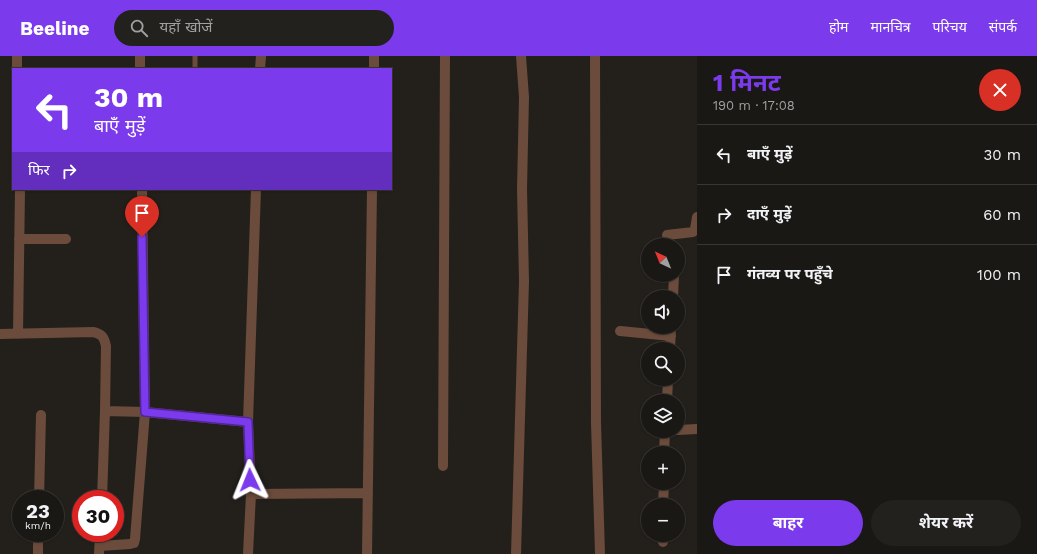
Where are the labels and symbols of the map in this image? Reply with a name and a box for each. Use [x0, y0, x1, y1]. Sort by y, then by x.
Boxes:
pin [125, 196, 159, 237]
north arrow [641, 238, 685, 282]
position arrow [229, 459, 271, 501]
speed limit sign: 30 [72, 490, 124, 542]

